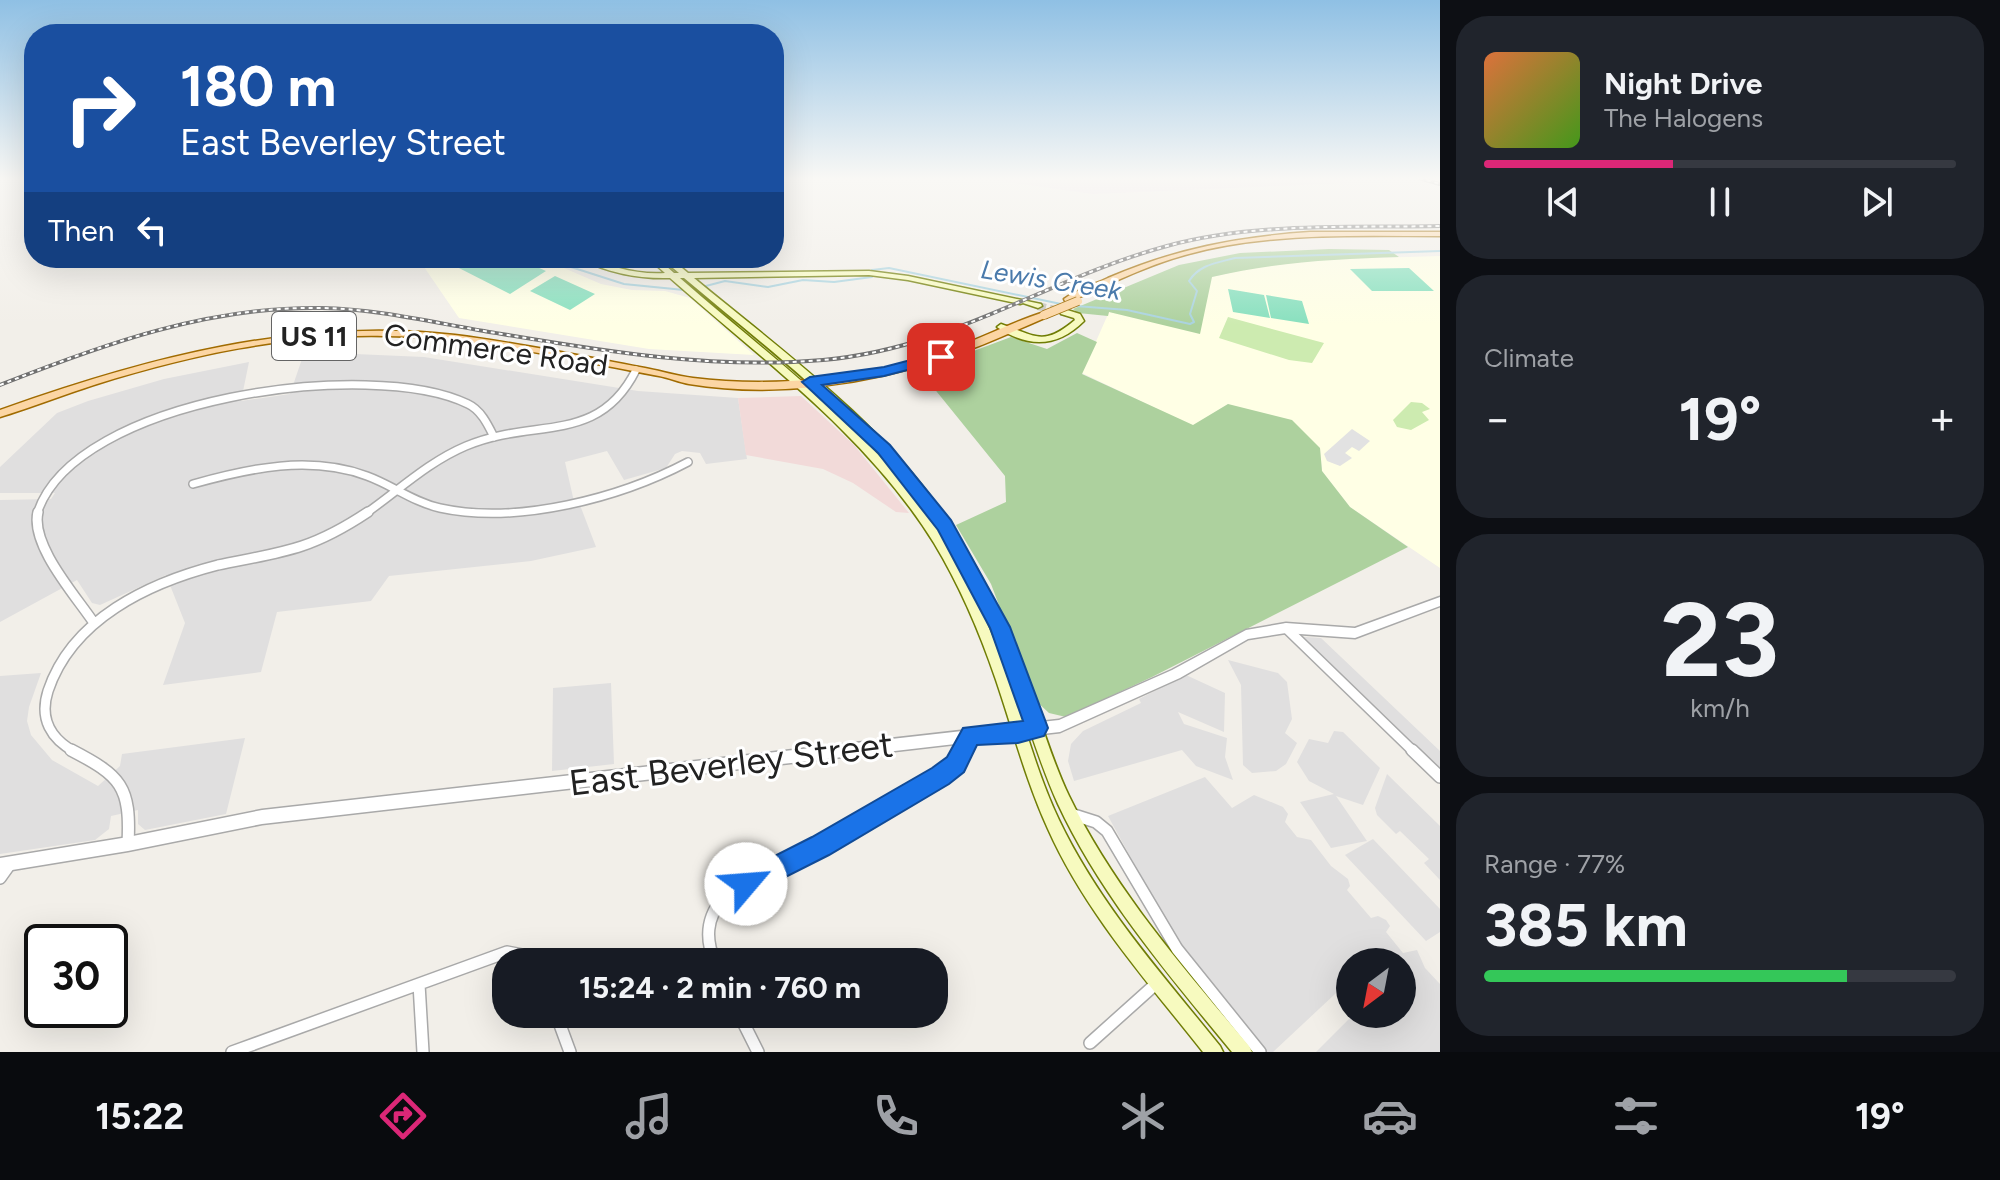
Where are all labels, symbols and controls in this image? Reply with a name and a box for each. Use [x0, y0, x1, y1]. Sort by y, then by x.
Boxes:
text: 180 m [180, 53, 336, 120]
icon: right [48, 56, 152, 160]
text: Night Drive [1604, 65, 1762, 102]
text: The Halogens [1604, 102, 1763, 134]
text: East Beverley Street [180, 121, 506, 164]
icon: previous [1541, 180, 1585, 224]
icon: pause [1698, 180, 1742, 224]
icon: next [1855, 180, 1899, 224]
icon: left [130, 208, 174, 252]
text: Then [48, 212, 114, 249]
water label: Lewis Creek [979, 253, 1125, 307]
road number: US 11 [272, 312, 356, 360]
street label: Commerce Road [382, 315, 610, 384]
pin [907, 323, 975, 391]
icon: arrive [919, 335, 963, 379]
text: Climate [1484, 342, 1574, 374]
text: 19° [1679, 383, 1761, 455]
text: − [1484, 392, 1511, 445]
text: + [1929, 392, 1956, 445]
text: 23 [1661, 577, 1779, 702]
text: km/h [1690, 692, 1750, 724]
street label: East Beverley Street [567, 722, 895, 805]
position arrow [704, 842, 788, 926]
text: Range · 77% [1484, 848, 1625, 880]
text: 385 km [1484, 889, 1688, 961]
speed limit sign: 30 [24, 924, 128, 1028]
north arrow [1336, 948, 1416, 1028]
map controls [1336, 948, 1416, 1028]
text: 15:24 · 2 min · 760 m [579, 969, 861, 1006]
icon: directions [375, 1088, 431, 1144]
icon: music [621, 1088, 677, 1144]
icon: phone [868, 1088, 924, 1144]
icon: climate [1115, 1088, 1171, 1144]
icon: car [1362, 1088, 1418, 1144]
icon: filters [1608, 1088, 1664, 1144]
text: 15:22 [95, 1095, 184, 1138]
text: 19° [1855, 1095, 1905, 1138]

